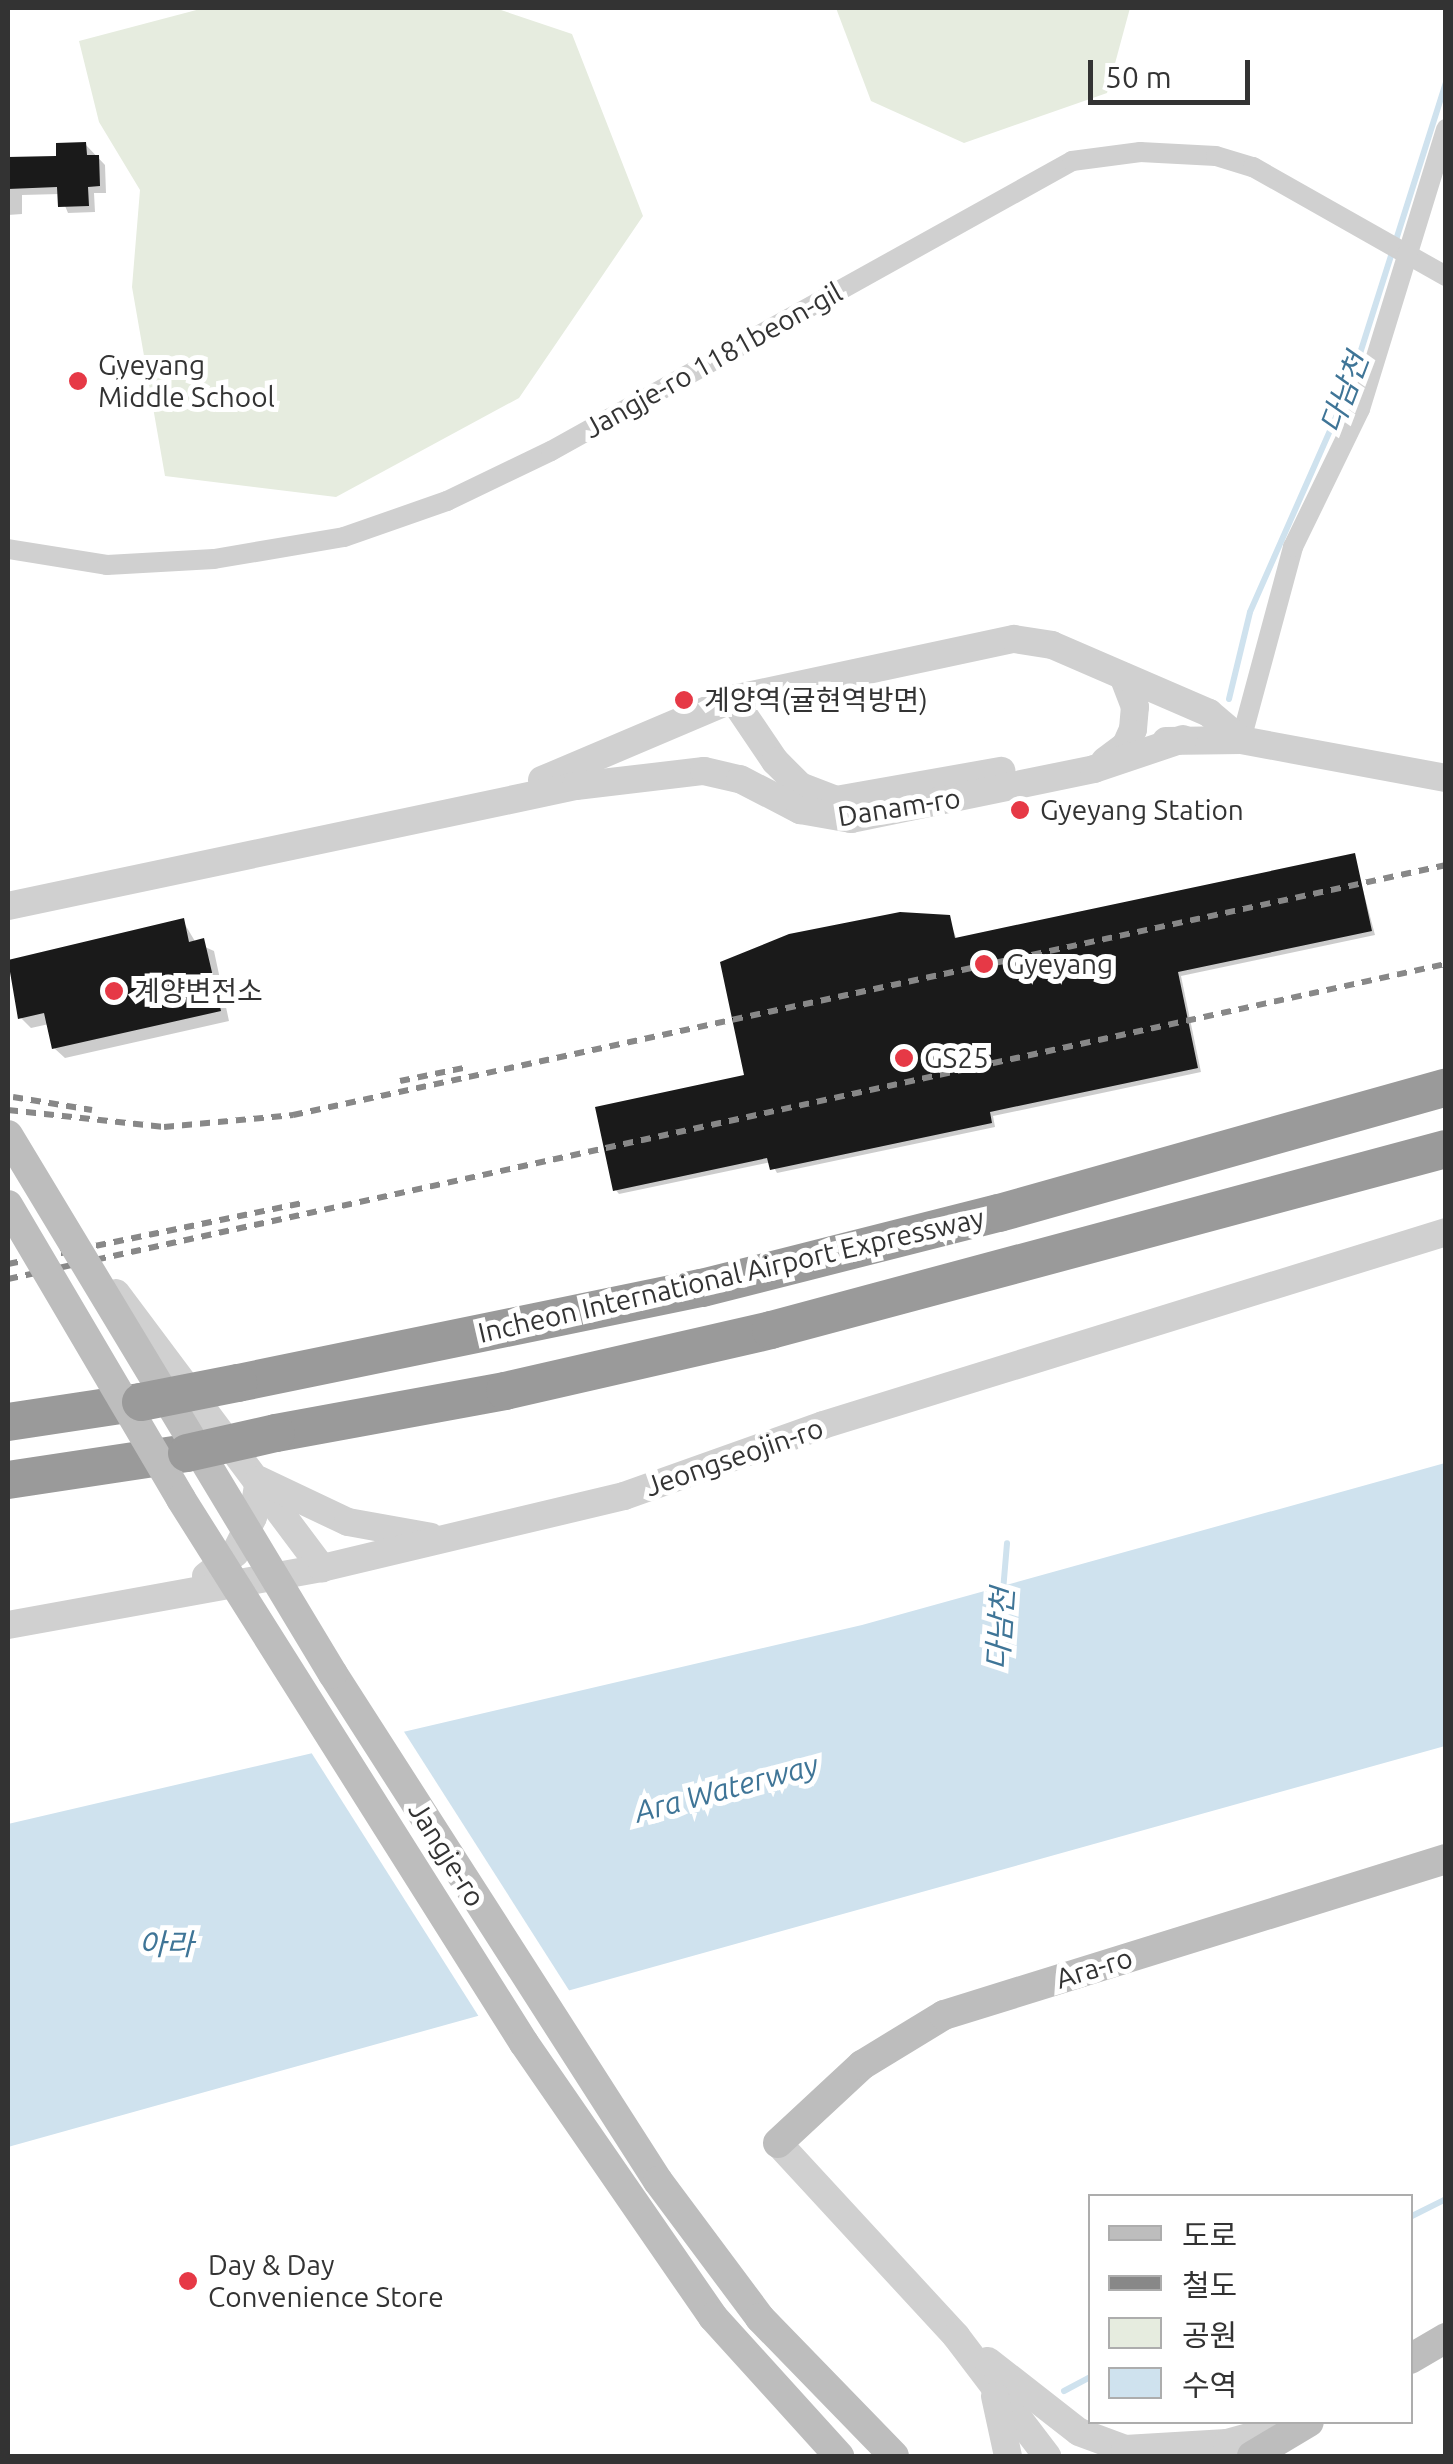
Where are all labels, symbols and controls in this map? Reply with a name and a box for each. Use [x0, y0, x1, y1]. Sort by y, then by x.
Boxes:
scale bar [1093, 40, 1256, 102]
text: 50 m [1105, 60, 1172, 94]
street label: Jangje-ro 1181beon-gil [578, 275, 848, 445]
place label: Gyeyang Middle School [98, 348, 275, 414]
water label: 다남천 [1312, 348, 1376, 438]
marker: Gyeyang Middle School [67, 370, 89, 392]
place label: 계양역(귤현역방면) [704, 683, 928, 717]
marker: 계양역(귤현역방면) [673, 689, 695, 711]
street label: Danam-ro [835, 781, 963, 833]
place label: Gyeyang Station [1040, 793, 1244, 827]
marker: Gyeyang Station [1009, 799, 1031, 821]
place label: Gyeyang [1006, 947, 1113, 981]
marker: Gyeyang [971, 951, 997, 977]
place label: 계양변전소 [134, 974, 263, 1008]
marker: 계양변전소 [103, 980, 125, 1002]
place label: GS25 [924, 1041, 989, 1075]
marker: GS25 [893, 1047, 915, 1069]
street label: Incheon International Airport Expressway [475, 1200, 987, 1350]
street label: Jeongseojin-ro [640, 1411, 828, 1503]
water label: 다남천 [979, 1586, 1021, 1672]
water label: Ara Waterway [630, 1746, 822, 1830]
street label: Jangje-ro [402, 1795, 492, 1913]
water label: 아라 [138, 1926, 194, 1962]
street label: Ara-ro [1052, 1940, 1136, 1996]
legend [1088, 2194, 1413, 2424]
text: 도로 [1182, 2218, 1237, 2252]
place label: Day & Day Convenience Store [208, 2248, 444, 2314]
text: 철도 [1182, 2268, 1237, 2302]
marker: Day & Day Convenience Store [177, 2270, 199, 2292]
text: 공원 [1182, 2318, 1237, 2352]
text: 수역 [1182, 2368, 1237, 2402]

